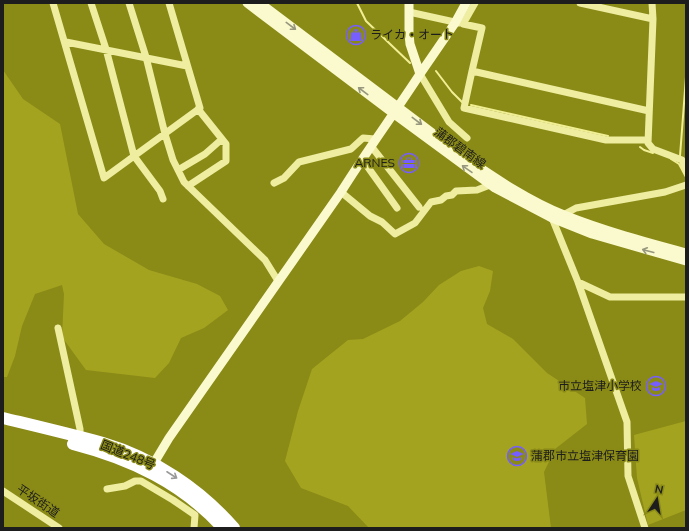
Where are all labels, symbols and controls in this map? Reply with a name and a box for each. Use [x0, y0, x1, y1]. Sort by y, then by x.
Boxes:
one-way arrow [285, 22, 296, 31]
shop icon: ライカ・オート [345, 24, 367, 46]
place label: ライカ・オート [370, 27, 454, 42]
one-way arrow [358, 87, 369, 95]
one-way arrow [412, 117, 423, 126]
street label: 蒲郡碧南線 [432, 124, 489, 171]
office icon: ARNES [398, 152, 420, 174]
place label: ARNES [354, 155, 395, 170]
one-way arrow [462, 165, 473, 173]
one-way arrow [642, 247, 655, 254]
school or university icon: 市立塩津小学校 [645, 375, 667, 397]
place label: 市立塩津小学校 [558, 378, 642, 393]
street label: 国道248号 [99, 437, 158, 472]
school or university icon: 蒲郡市立塩津保育園 [506, 445, 528, 467]
place label: 蒲郡市立塩津保育園 [531, 448, 639, 463]
one-way arrow [166, 471, 178, 479]
north arrow [637, 479, 677, 519]
street label: 平坂街道 [14, 481, 62, 520]
text: N [654, 482, 665, 497]

